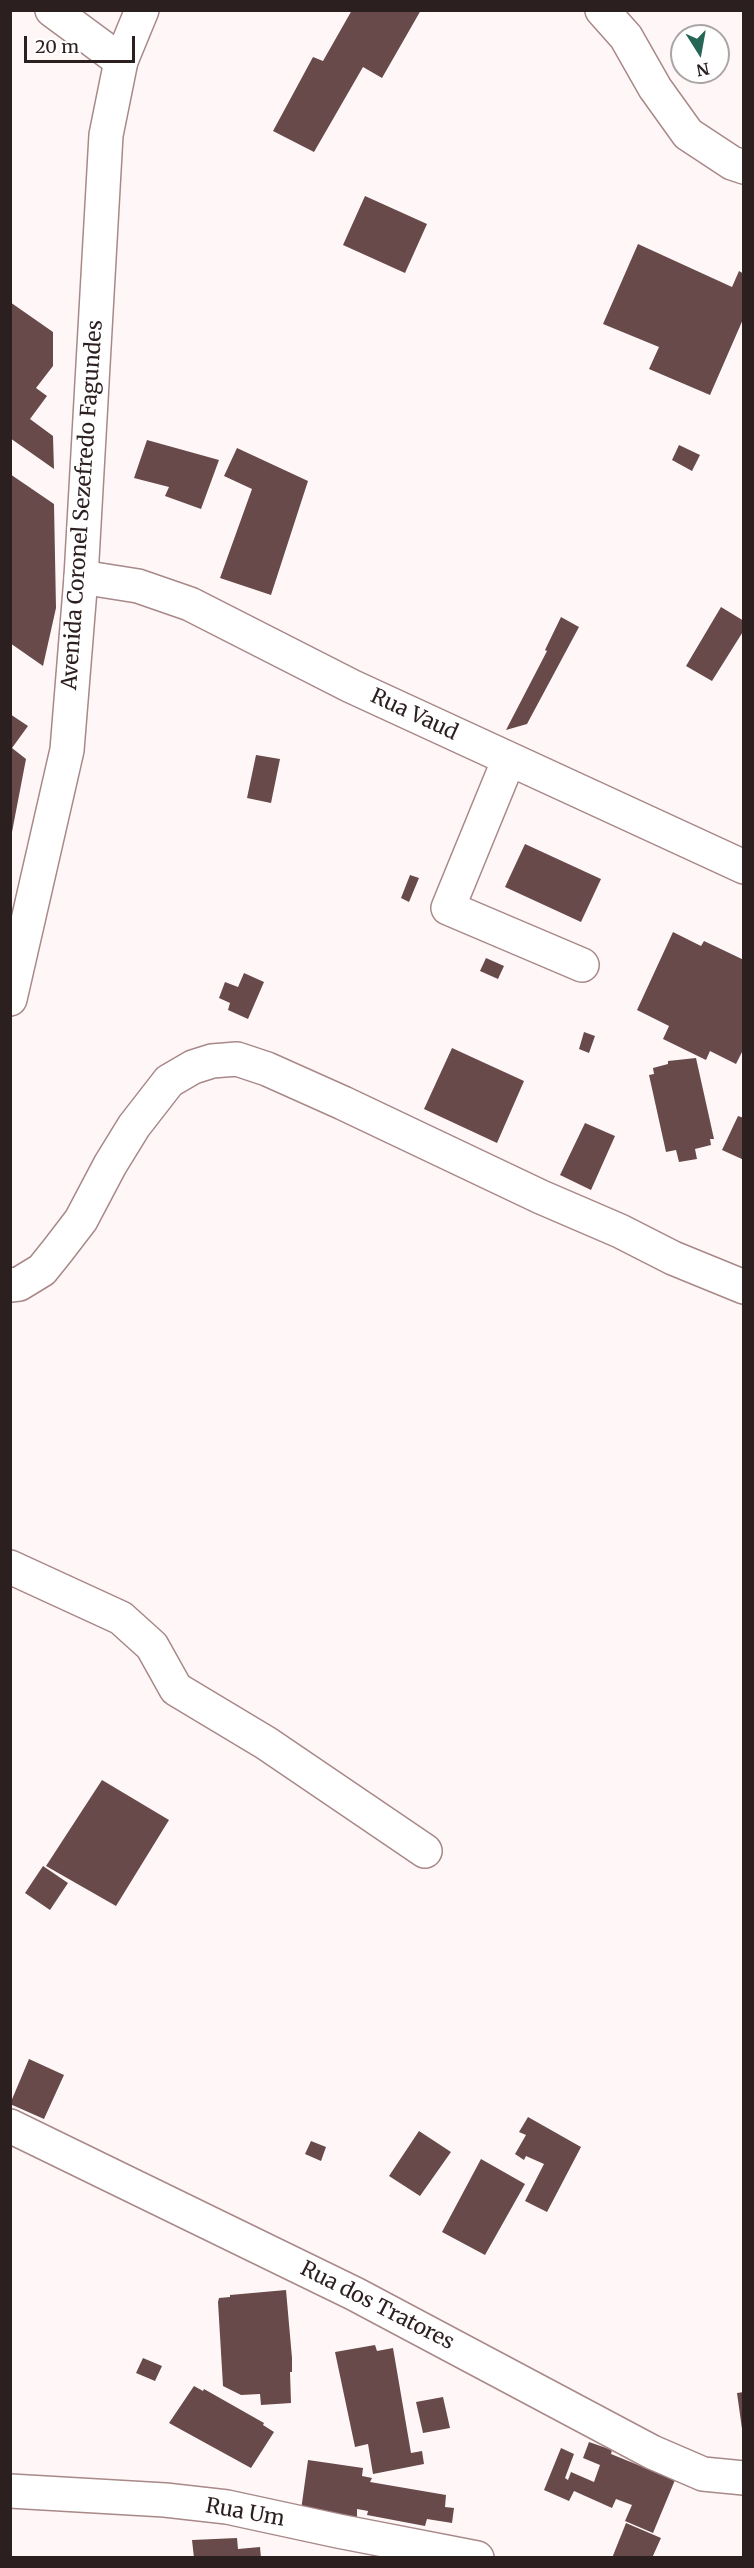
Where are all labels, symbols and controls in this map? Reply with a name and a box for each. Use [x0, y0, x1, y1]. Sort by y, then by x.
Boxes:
scale bar [27, 24, 138, 62]
north arrow [670, 24, 730, 84]
text: 20 m [35, 35, 79, 58]
text: N [695, 59, 711, 81]
street label: Avenida Coronel Sezefredo Fagundes [58, 319, 108, 691]
street label: Rua Vaud [366, 684, 462, 746]
street label: Rua dos Tratores [296, 2256, 458, 2356]
street label: Rua Um [204, 2494, 286, 2532]

